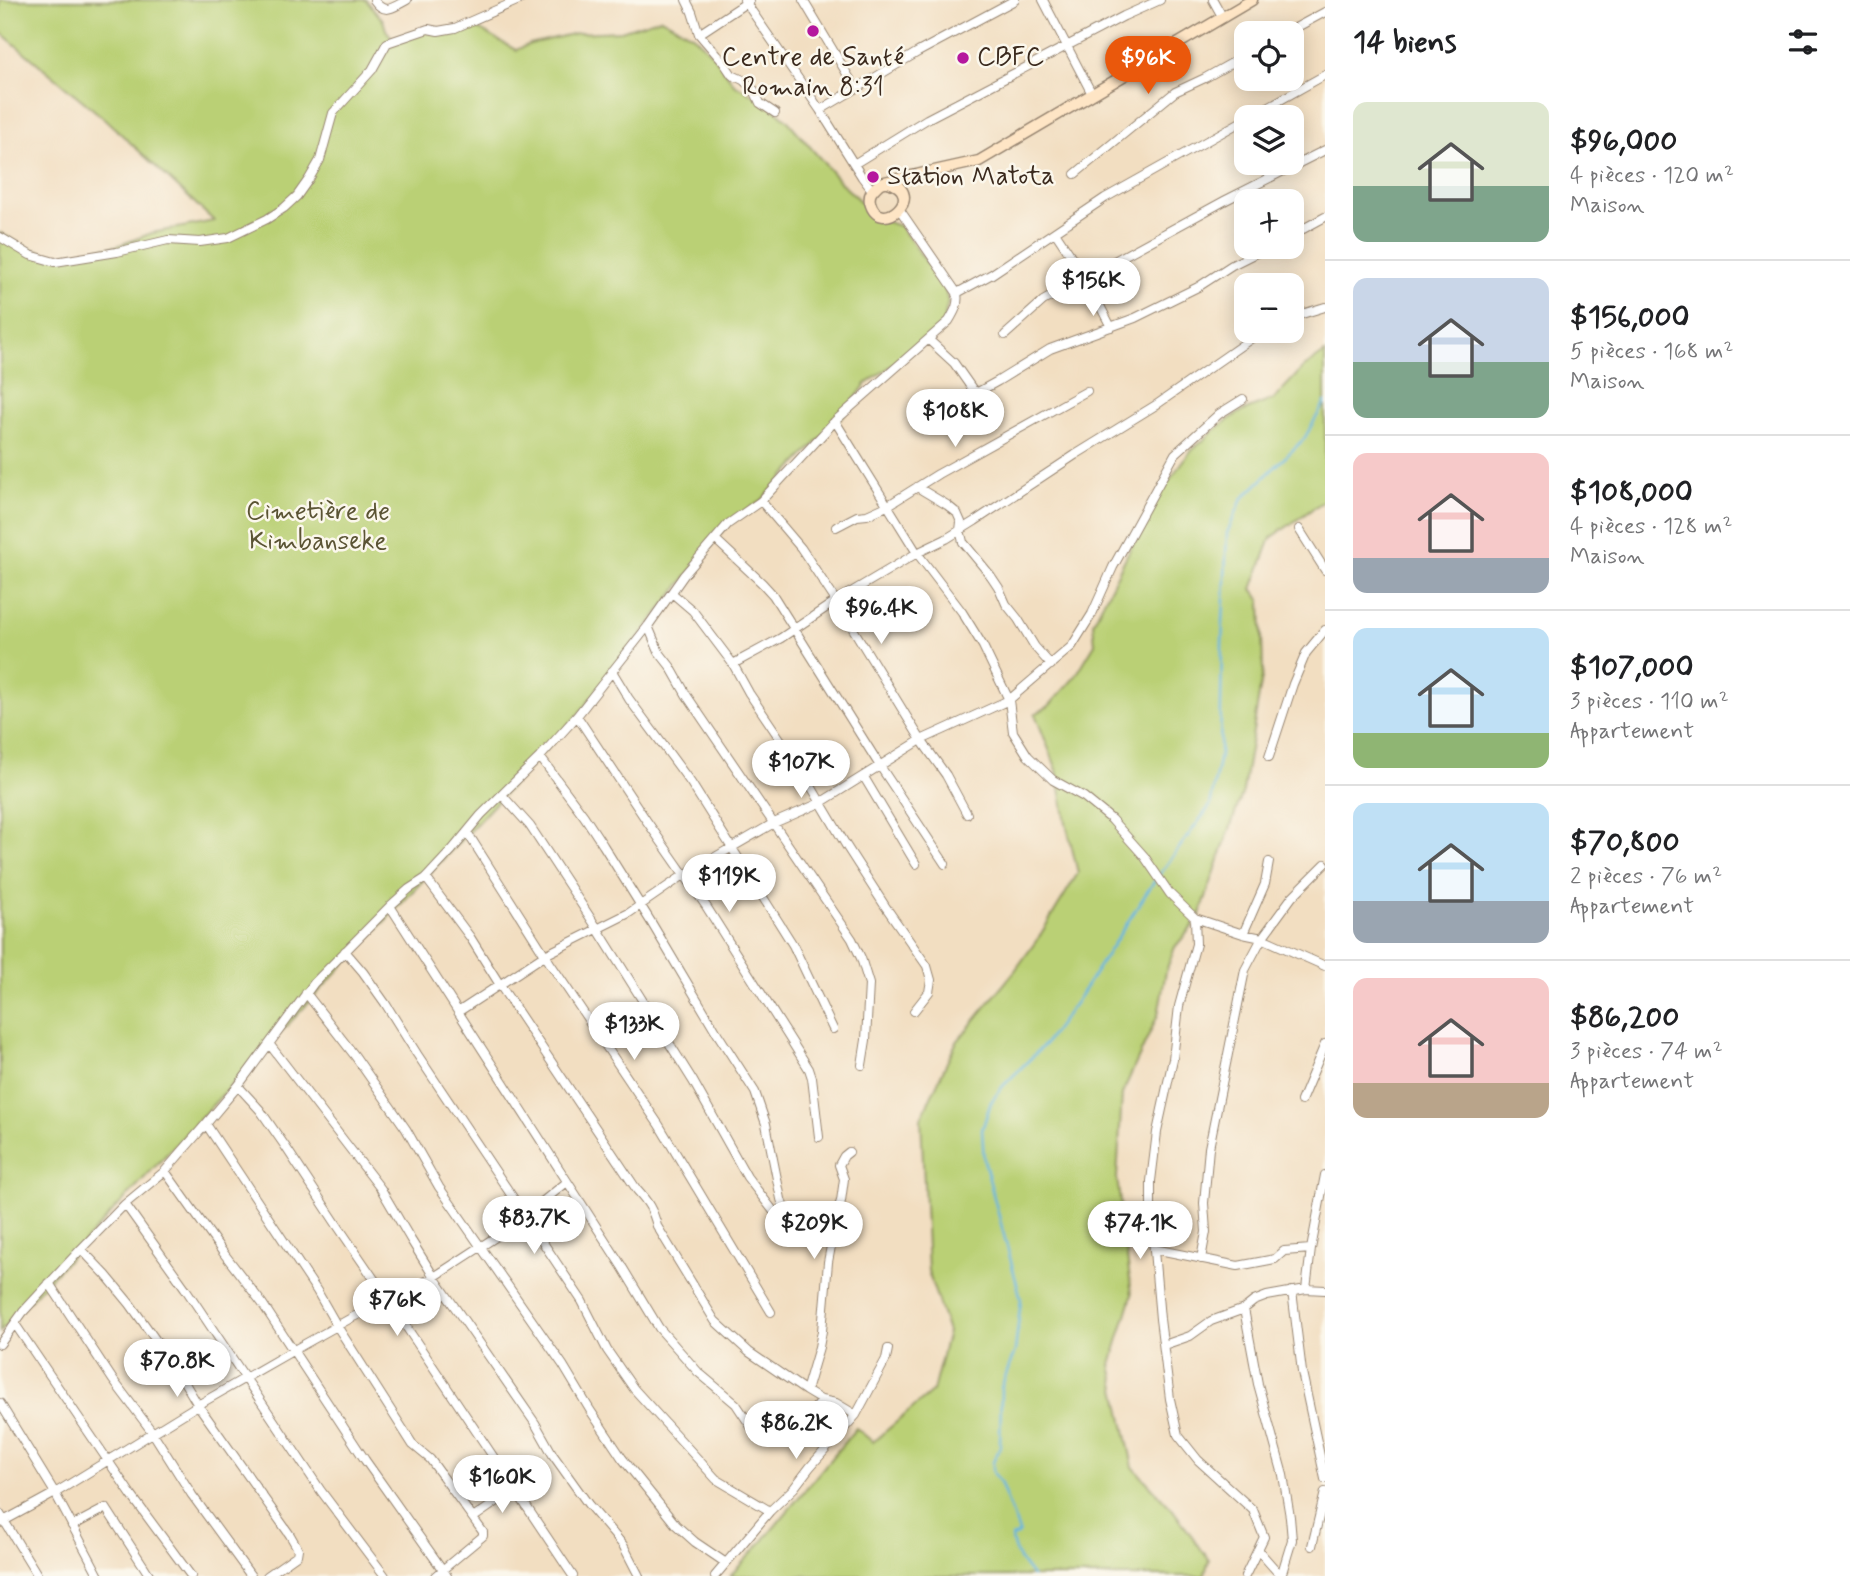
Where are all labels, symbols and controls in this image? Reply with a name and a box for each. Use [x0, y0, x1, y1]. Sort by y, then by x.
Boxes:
map controls [1234, 21, 1304, 343]
button: locate [1234, 21, 1304, 91]
marker: Centre de Santé Romain 8:31 [805, 23, 821, 39]
text: 14 biens [1353, 23, 1457, 62]
icon: filters [1784, 23, 1822, 61]
pin: $96K [1107, 36, 1189, 96]
place label: Centre de Santé Romain 8:31 [722, 41, 904, 105]
place label: CBFC [977, 41, 1044, 75]
text: $96K [1121, 44, 1175, 74]
marker: CBFC [955, 50, 971, 66]
button: layers [1234, 105, 1304, 175]
text: $96,000 [1570, 122, 1677, 161]
icon: home [1409, 130, 1493, 214]
place label: Station Matota [887, 160, 1055, 194]
text: 4 pièces · 120 m² [1570, 161, 1734, 191]
marker: Station Matota [865, 169, 881, 185]
button: + [1234, 189, 1304, 259]
text: Maison [1570, 191, 1645, 221]
pin: $156K [1044, 258, 1142, 318]
text: $156K [1061, 266, 1125, 296]
button: − [1234, 273, 1304, 343]
text: $156,000 [1570, 298, 1690, 337]
icon: home [1409, 306, 1493, 390]
text: 5 pièces · 168 m² [1570, 337, 1733, 367]
text: Maison [1570, 367, 1645, 397]
pin: $108K [906, 390, 1004, 449]
text: $108K [922, 397, 988, 427]
text: $108,000 [1570, 473, 1693, 512]
icon: home [1409, 481, 1493, 565]
park label: Cimetière de Kimbanseke [246, 495, 390, 559]
text: 4 pièces · 128 m² [1570, 512, 1733, 542]
text: Maison [1570, 542, 1645, 572]
pin: $96.4K [824, 586, 938, 646]
text: $96.4K [845, 594, 917, 624]
text: $107,000 [1570, 648, 1693, 687]
icon: home [1409, 656, 1493, 740]
text: 3 pièces · 110 m² [1570, 687, 1729, 717]
text: Appartement [1570, 717, 1694, 747]
pin: $107K [752, 740, 850, 800]
text: $107K [768, 748, 834, 778]
text: $70,800 [1570, 823, 1680, 862]
icon: home [1409, 831, 1493, 915]
pin: $119K [680, 855, 778, 914]
text: $119K [698, 862, 760, 892]
text: 2 pièces · 76 m² [1570, 862, 1722, 892]
text: Appartement [1570, 892, 1694, 922]
text: $86,200 [1570, 998, 1679, 1037]
pin: $133K [585, 1002, 683, 1062]
icon: home [1409, 1006, 1493, 1090]
text: $133K [604, 1010, 664, 1040]
text: 3 pièces · 74 m² [1570, 1037, 1723, 1067]
text: Appartement [1570, 1067, 1694, 1097]
pin: $83.7K [477, 1196, 591, 1256]
pin: $209K [765, 1202, 863, 1261]
pin: $74.1K [1083, 1202, 1197, 1261]
text: $83.7K [498, 1204, 570, 1234]
text: $209K [781, 1209, 847, 1239]
text: $74.1K [1104, 1209, 1176, 1239]
pin: $76K [356, 1278, 438, 1338]
text: $76K [369, 1286, 425, 1316]
pin: $70.8K [120, 1340, 234, 1399]
text: $70.8K [140, 1347, 214, 1377]
pin: $86.2K [739, 1402, 853, 1461]
text: $86.2K [760, 1409, 832, 1439]
pin: $160K [453, 1456, 551, 1515]
text: $160K [469, 1463, 535, 1493]

